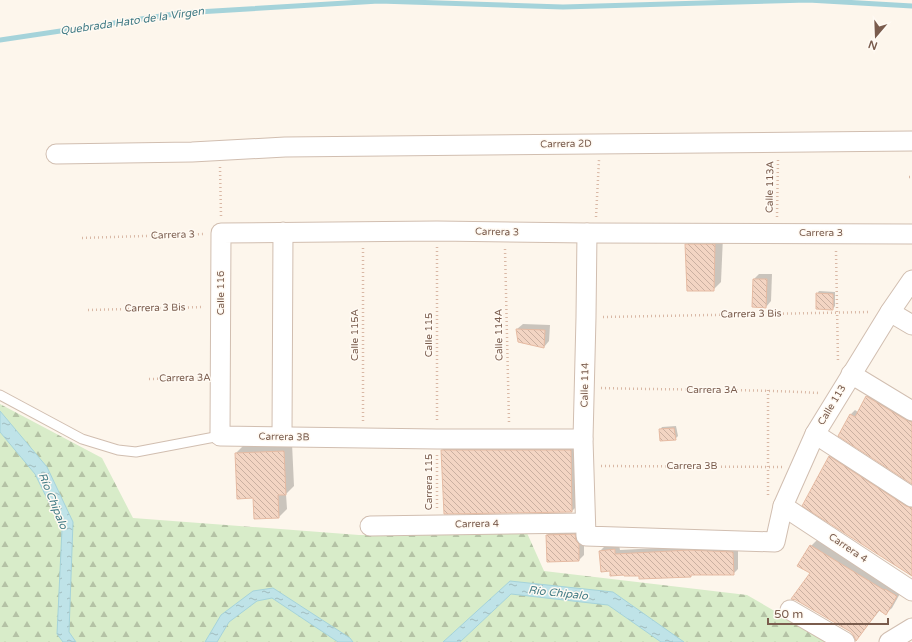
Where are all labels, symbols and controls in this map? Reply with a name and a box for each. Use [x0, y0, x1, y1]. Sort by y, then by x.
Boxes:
water label: Quebrada Hato de la Virgen [59, 4, 205, 38]
north arrow [856, 16, 896, 56]
text: N [867, 37, 879, 53]
street label: Carrera 2D [540, 138, 592, 150]
street label: Calle 113A [764, 161, 776, 213]
street label: Carrera 3 [475, 226, 519, 238]
street label: Carrera 3 [799, 227, 843, 239]
street label: Carrera 3 [151, 228, 195, 242]
street label: Calle 116 [215, 271, 227, 315]
street label: Carrera 3 Bis [124, 301, 186, 315]
street label: Carrera 3 Bis [720, 307, 782, 321]
street label: Calle 115A [349, 309, 361, 361]
street label: Calle 114A [493, 309, 505, 361]
street label: Calle 115 [423, 313, 435, 357]
street label: Calle 114 [579, 363, 591, 407]
street label: Carrera 3A [159, 372, 211, 384]
street label: Calle 113 [815, 383, 849, 427]
street label: Carrera 3A [686, 384, 738, 396]
street label: Carrera 3B [258, 431, 310, 443]
street label: Carrera 115 [423, 454, 435, 510]
street label: Carrera 3B [667, 460, 718, 472]
water label: Río Chipalo [36, 471, 71, 532]
street label: Carrera 4 [455, 518, 499, 530]
street label: Carrera 4 [826, 531, 870, 565]
water label: Río Chipalo [528, 583, 590, 603]
scale bar [768, 600, 888, 626]
text: 50 m [774, 607, 803, 621]

